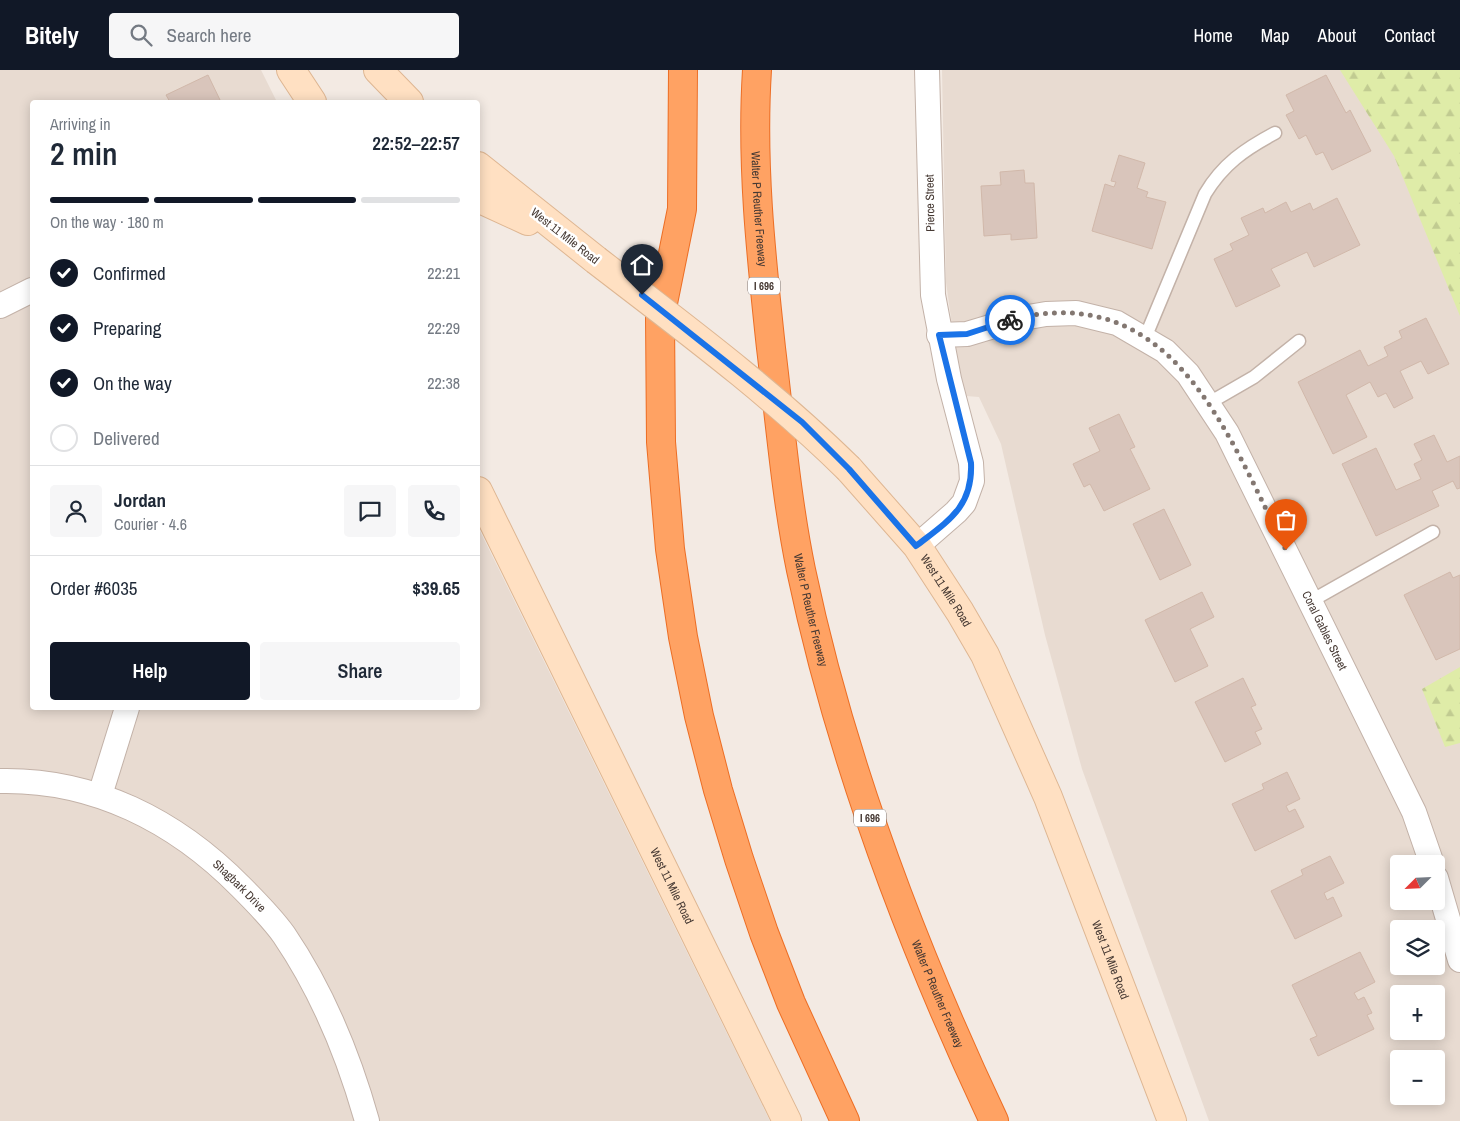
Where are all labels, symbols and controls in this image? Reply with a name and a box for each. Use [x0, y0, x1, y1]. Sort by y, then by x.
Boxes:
search box [109, 13, 459, 58]
text: Bitely [25, 19, 79, 51]
icon: search [127, 21, 155, 49]
text: Search here [167, 22, 251, 48]
text: Home [1193, 23, 1233, 48]
text: Map [1261, 23, 1290, 48]
text: About [1318, 23, 1356, 48]
text: Contact [1384, 23, 1435, 48]
text: Arriving in [50, 113, 111, 135]
text: 22:52–22:57 [372, 130, 460, 156]
text: 2 min [50, 132, 118, 175]
street label: Walter P Reuther Freeway [747, 151, 771, 267]
street label: Pierce Street [921, 174, 938, 232]
street label: West 11 Mile Road [527, 204, 603, 268]
text: On the way · 180 m [50, 211, 164, 233]
pin [621, 244, 663, 295]
icon: home [628, 251, 656, 279]
icon: check [50, 259, 78, 287]
text: Confirmed [93, 260, 166, 286]
text: 22:21 [427, 262, 460, 284]
road number: I 696 [748, 278, 780, 295]
courier [985, 295, 1035, 345]
icon: bike [996, 306, 1024, 334]
icon: check [50, 314, 78, 342]
text: Preparing [93, 315, 161, 341]
text: 22:29 [427, 317, 460, 339]
icon: check [50, 369, 78, 397]
text: On the way [93, 370, 172, 396]
text: 22:38 [427, 372, 460, 394]
text: Delivered [93, 425, 160, 451]
button: person [50, 485, 102, 537]
button: chat [344, 485, 396, 537]
button: phone [408, 485, 460, 537]
text: Jordan [114, 487, 166, 513]
pin [1265, 499, 1307, 550]
icon: bag [1272, 506, 1300, 534]
text: Courier · 4.6 [114, 513, 187, 535]
street label: Walter P Reuther Freeway [790, 552, 832, 668]
street label: West 11 Mile Road [917, 552, 975, 630]
text: Order #6035 [50, 575, 137, 601]
text: $39.65 [412, 575, 460, 601]
street label: Coral Gables Street [1298, 588, 1351, 673]
button: Help [50, 642, 250, 700]
button: Share [260, 642, 460, 700]
road number: I 696 [854, 810, 886, 826]
street label: West 11 Mile Road [646, 845, 697, 927]
north arrow [1390, 855, 1445, 910]
map controls [1390, 855, 1445, 1105]
street label: Shagbark Drive [209, 856, 269, 916]
street label: West 11 Mile Road [1088, 918, 1133, 1001]
button: layers [1390, 920, 1445, 975]
street label: Walter P Reuther Freeway [908, 938, 968, 1051]
button: + [1390, 985, 1445, 1040]
button: − [1390, 1050, 1445, 1105]

